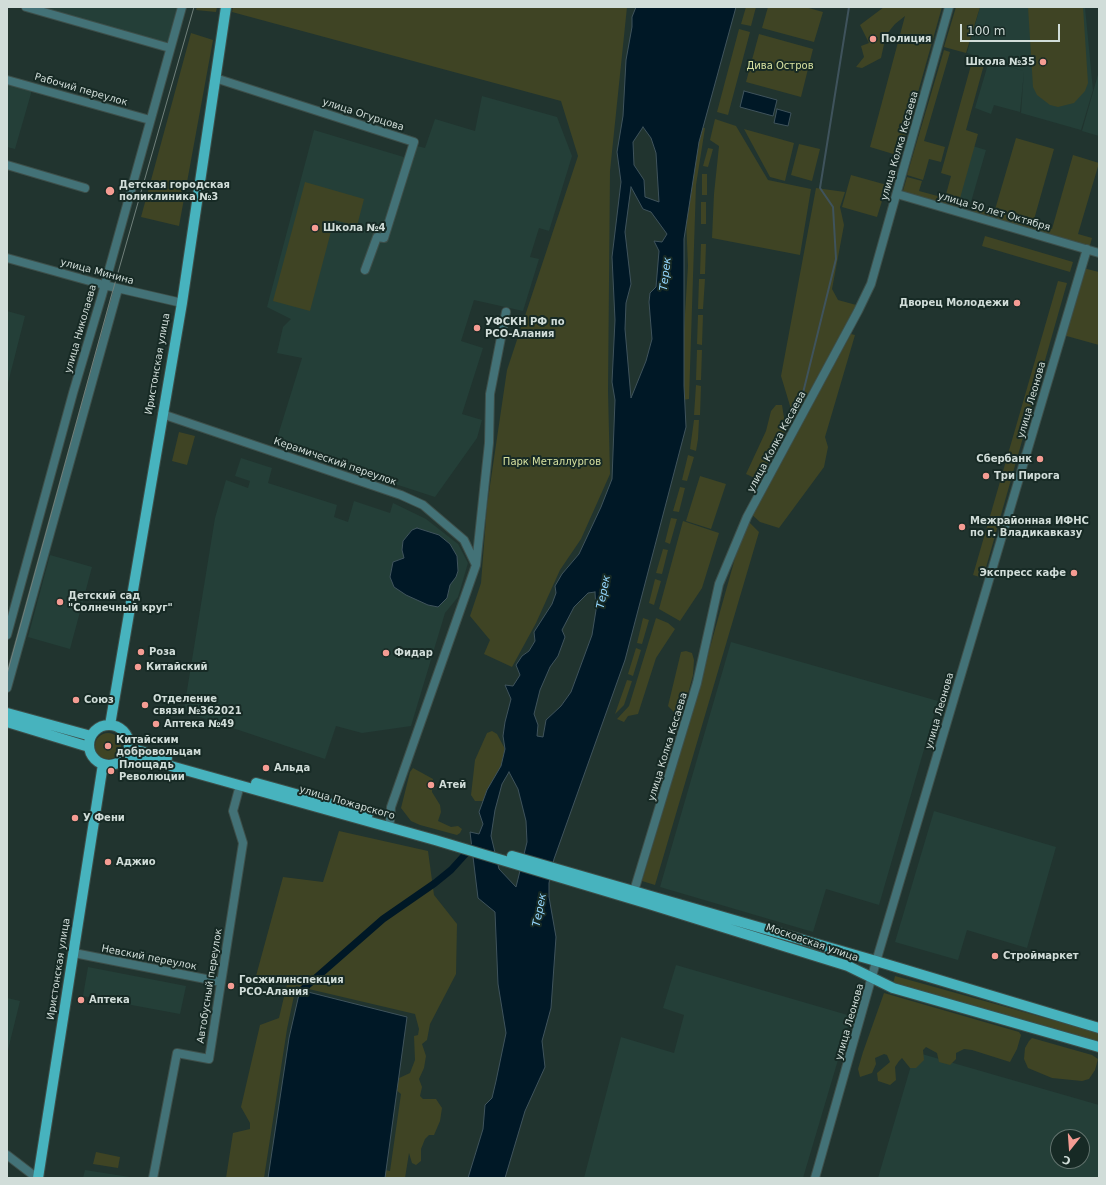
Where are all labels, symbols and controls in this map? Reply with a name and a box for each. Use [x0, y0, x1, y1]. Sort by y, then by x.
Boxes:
scale bar [962, 16, 1062, 42]
text: 100 m [967, 24, 1005, 38]
place label: Полиция [881, 33, 931, 45]
marker: Полиция [868, 34, 878, 44]
place label: Школа №35 [965, 56, 1035, 68]
marker: Школа №35 [1038, 57, 1048, 67]
park label: Дива Остров [746, 60, 814, 72]
street label: Рабочий переулок [33, 71, 129, 109]
street label: улица Колка Кесаева [879, 90, 921, 202]
street label: улица Огурцова [321, 96, 405, 134]
place label: Детская городская поликлиника №3 [119, 179, 230, 202]
marker: Детская городская поликлиника №3 [104, 185, 116, 197]
street label: улица 50 лет Октября [936, 190, 1052, 234]
place label: Школа №4 [323, 222, 386, 234]
marker: Школа №4 [310, 223, 320, 233]
street label: улица Минина [59, 256, 135, 288]
water label: Терек [657, 256, 675, 292]
street label: улица Николаева [63, 283, 99, 375]
place label: Дворец Молодежи [899, 297, 1009, 309]
marker: Дворец Молодежи [1012, 298, 1022, 308]
street label: Иристонская улица [143, 312, 173, 416]
place label: УФСКН РФ по РСО-Алания [485, 316, 564, 340]
marker: УФСКН РФ по РСО-Алания [472, 323, 482, 333]
street label: улица Леонова [1015, 360, 1049, 440]
street label: улица Колка Кесаева [745, 389, 809, 495]
street label: Керамический переулок [272, 435, 398, 489]
place label: Сбербанк [976, 453, 1032, 465]
marker: Сбербанк [1035, 454, 1045, 464]
park label: Парк Металлургов [503, 456, 601, 468]
place label: Три Пирога [994, 470, 1060, 482]
marker: Три Пирога [981, 471, 991, 481]
place label: Межрайонная ИФНС по г. Владикавказу [970, 515, 1089, 538]
marker: Межрайонная ИФНС по г. Владикавказу [957, 522, 967, 532]
place label: Экспресс кафе [980, 567, 1066, 579]
marker: Экспресс кафе [1069, 568, 1079, 578]
water label: Терек [594, 574, 614, 610]
place label: Детский сад "Солнечный круг" [68, 590, 173, 614]
marker: Детский сад "Солнечный круг" [55, 597, 65, 607]
place label: Роза [149, 646, 176, 658]
marker: Роза [136, 647, 146, 657]
place label: Фидар [394, 647, 433, 659]
marker: Фидар [381, 648, 391, 658]
place label: Китайский [146, 661, 207, 673]
marker: Китайский [133, 662, 143, 672]
street label: улица Леонова [923, 671, 957, 751]
street label: улица Колка Кесаева [646, 691, 690, 803]
place label: Отделение связи №362021 [153, 693, 242, 716]
place label: Союз [84, 694, 114, 706]
marker: Союз [71, 695, 81, 705]
marker: Отделение связи №362021 [140, 700, 150, 710]
place label: Аптека №49 [164, 718, 234, 730]
marker: Аптека №49 [151, 719, 161, 729]
place label: Китайским добровольцам [116, 734, 201, 758]
marker: Китайским добровольцам [103, 741, 113, 751]
place label: Площадь Революции [119, 759, 185, 782]
place label: Альда [274, 762, 310, 774]
marker: Альда [261, 763, 271, 773]
marker: Площадь Революции [106, 766, 116, 776]
place label: Атей [439, 779, 466, 791]
marker: Атей [426, 780, 436, 790]
street label: улица Пожарского [298, 784, 396, 822]
place label: У Фени [83, 812, 125, 824]
marker: У Фени [70, 813, 80, 823]
place label: Аджио [116, 856, 156, 868]
marker: Аджио [103, 857, 113, 867]
water label: Терек [530, 892, 550, 928]
street label: Иристонская улица [45, 917, 73, 1021]
street label: Московская улица [764, 922, 860, 964]
street label: Автобусный переулок [195, 928, 225, 1044]
street label: Невский переулок [100, 943, 198, 973]
place label: Строймаркет [1003, 950, 1079, 962]
marker: Строймаркет [990, 951, 1000, 961]
place label: Госжилинспекция РСО-Алания [239, 974, 344, 998]
marker: Госжилинспекция РСО-Алания [226, 981, 236, 991]
street label: улица Леонова [833, 982, 867, 1062]
place label: Аптека [89, 994, 130, 1006]
marker: Аптека [76, 995, 86, 1005]
north arrow [1050, 1129, 1090, 1169]
text: С [1061, 1153, 1072, 1167]

